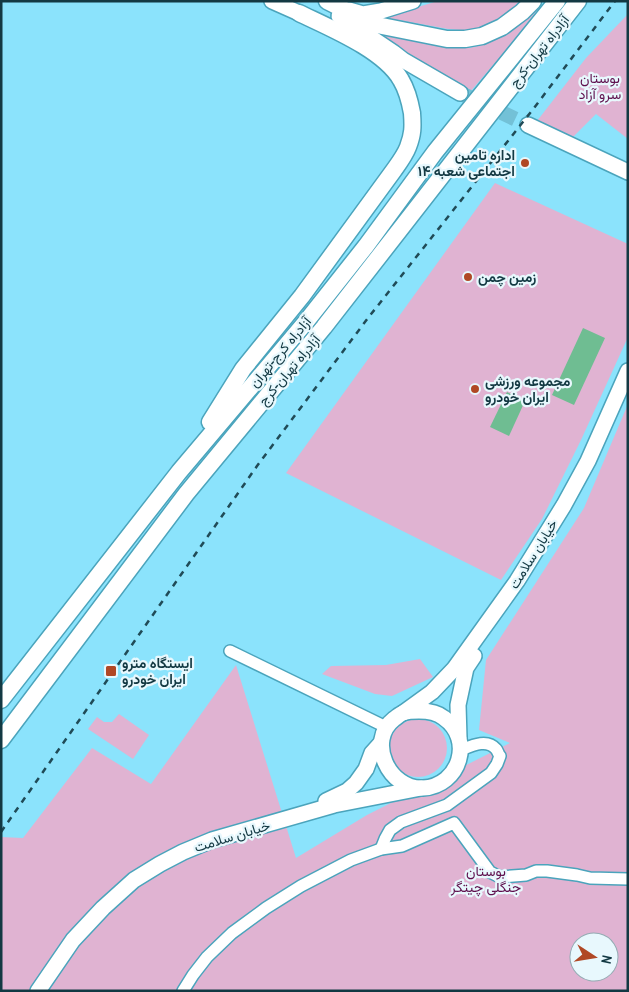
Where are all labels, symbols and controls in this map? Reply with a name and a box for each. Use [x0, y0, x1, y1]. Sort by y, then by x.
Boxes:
street label: آزادراه تهران-کرج [505, 10, 576, 92]
park label: بوستان سرو آزاد [579, 69, 621, 103]
place label: اداره تامین اجتماعی شعبه ۱۴ [418, 146, 515, 180]
marker: اداره تامین اجتماعی شعبه ۱۴ [519, 157, 531, 169]
place label: زمین چمن [478, 268, 536, 287]
marker: زمین چمن [462, 271, 474, 283]
street label: آزادراه کرج-تهران [245, 312, 318, 392]
street label: آزادراه تهران-کرج [254, 330, 327, 410]
place label: مجموعه ورزشی ایران خودرو [485, 372, 571, 406]
marker: مجموعه ورزشی ایران خودرو [469, 383, 481, 395]
street label: خیابان سلامت [505, 516, 561, 592]
place label: ایستگاه مترو ایران خودرو [122, 654, 193, 688]
marker: ایستگاه مترو ایران خودرو [104, 664, 118, 678]
street label: خیابان سلامت [192, 816, 272, 856]
park label: بوستان جنگلی چیتگر [450, 862, 521, 897]
north arrow [569, 932, 619, 982]
text: N [597, 954, 616, 966]

